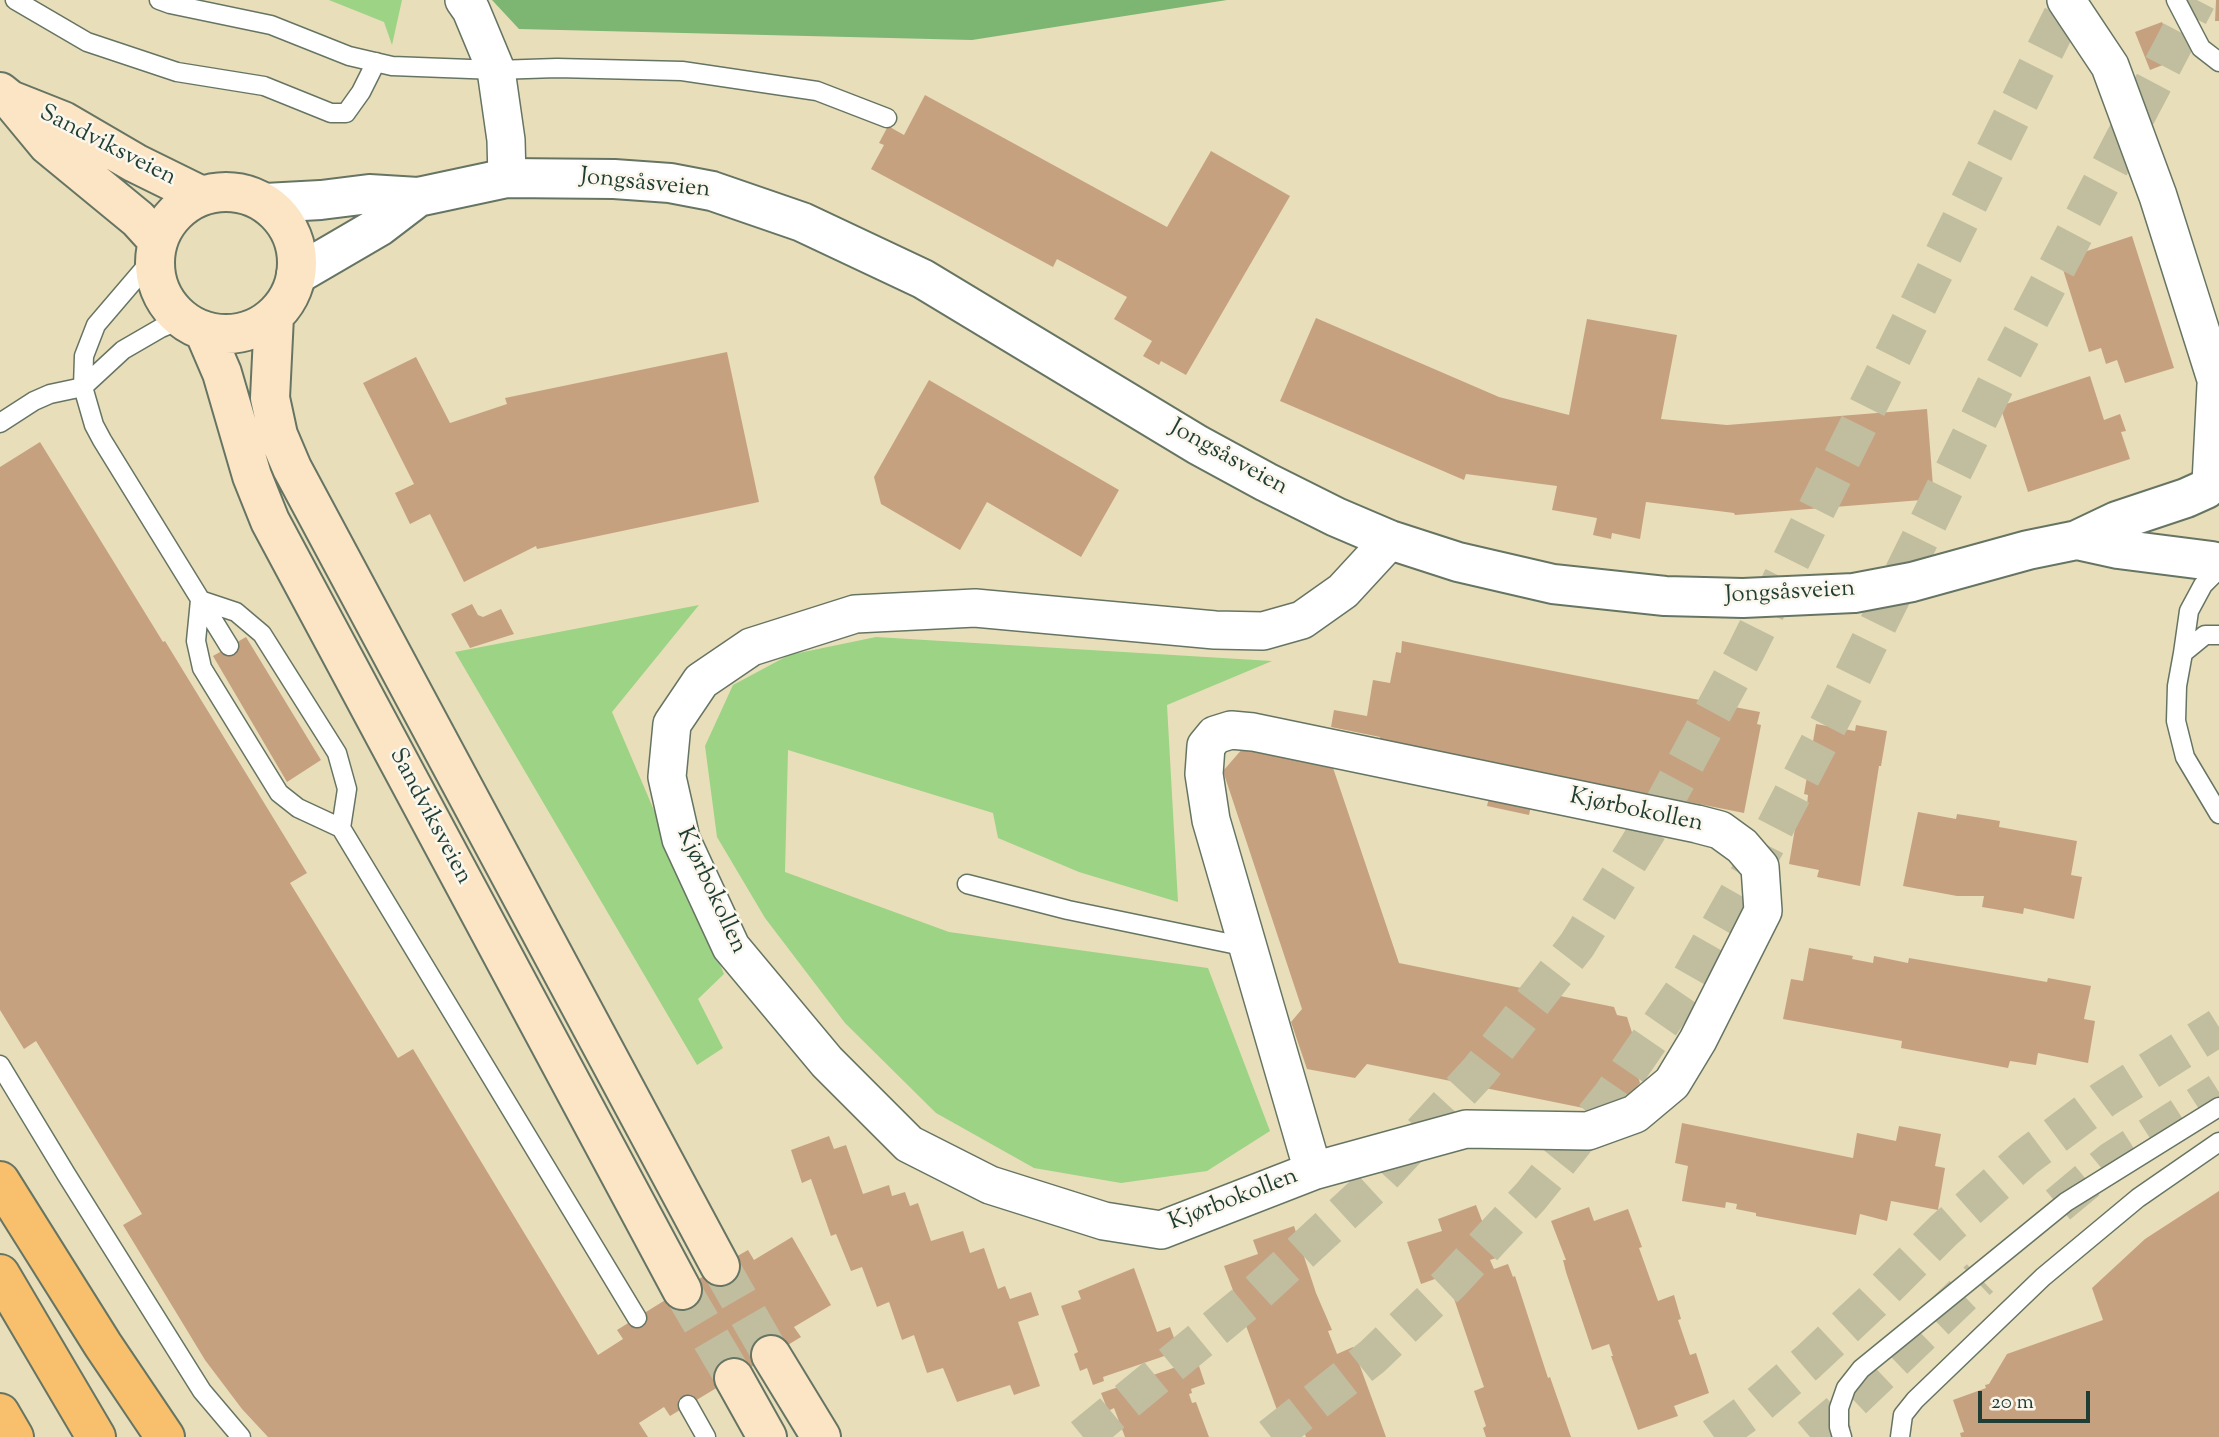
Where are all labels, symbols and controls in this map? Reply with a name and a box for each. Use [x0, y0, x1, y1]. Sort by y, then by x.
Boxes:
street label: Sandviksveien [34, 100, 180, 194]
street label: Jongsåsveien [578, 164, 712, 206]
street label: Jongsåsveien [1164, 415, 1292, 503]
street label: Jongsåsveien [1724, 576, 1856, 612]
street label: Sandviksveien [381, 744, 477, 890]
street label: Kjørbokollen [1567, 784, 1705, 840]
street label: Kjørbokollen [668, 823, 752, 959]
street label: Kjørbokollen [1165, 1163, 1303, 1239]
scale bar [1981, 1378, 2093, 1422]
text: 20 m [1991, 1388, 2034, 1418]

